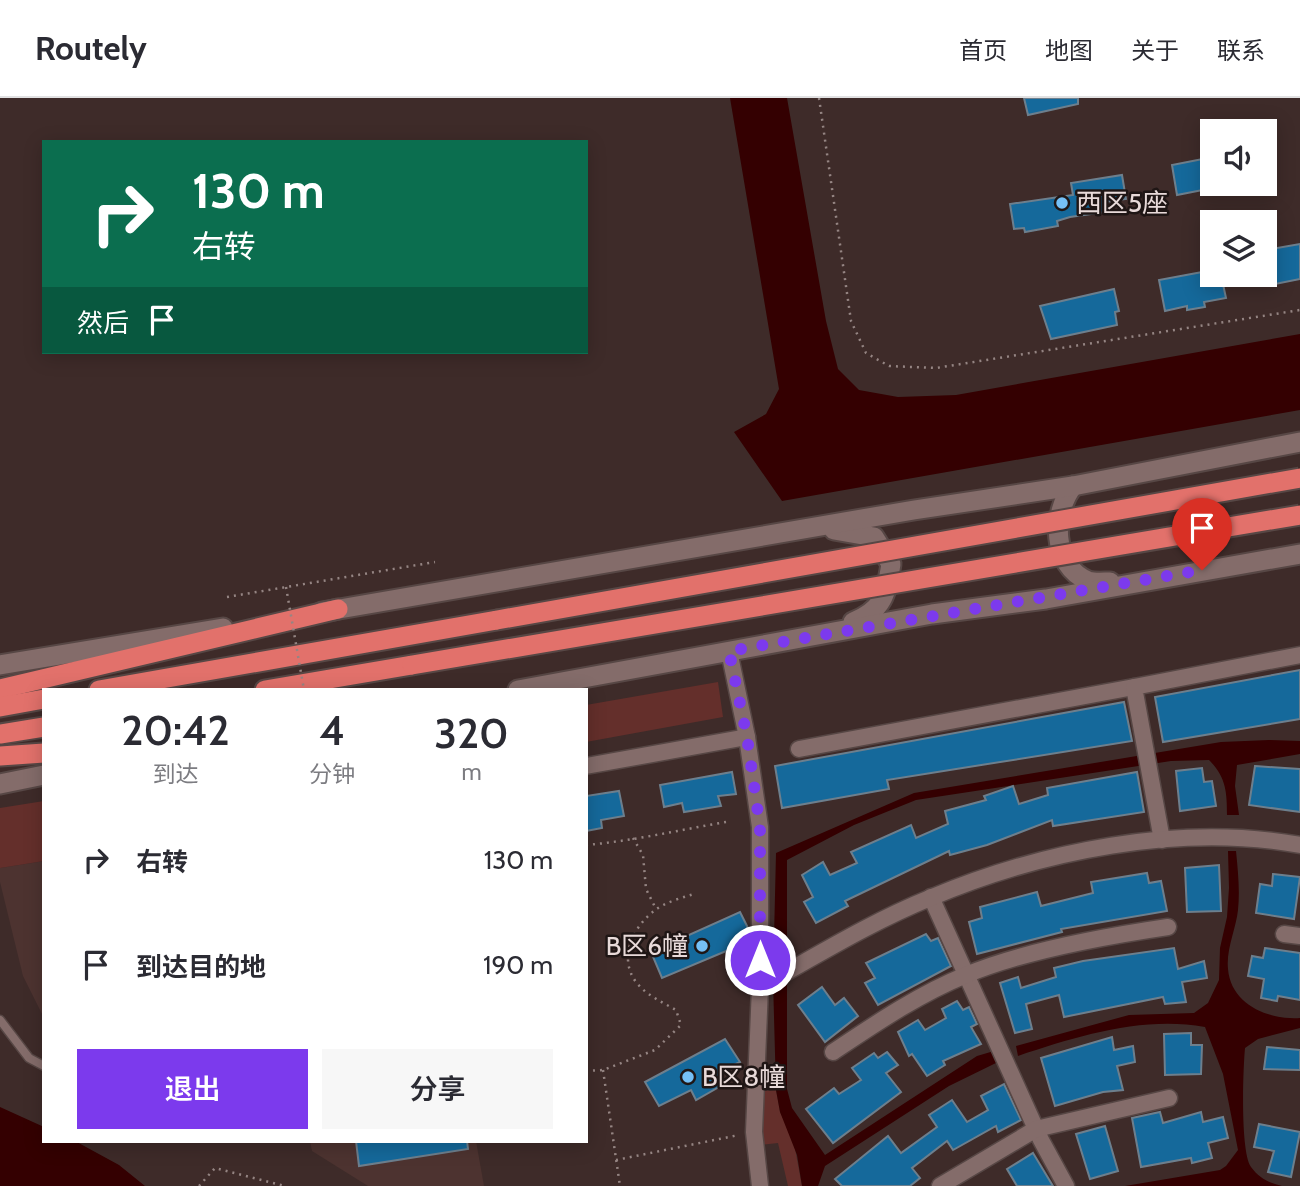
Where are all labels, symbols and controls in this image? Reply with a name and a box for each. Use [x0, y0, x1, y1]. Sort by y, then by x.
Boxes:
text: Routely [35, 28, 147, 68]
text: 首页 [959, 36, 1007, 65]
text: 地图 [1045, 36, 1093, 65]
text: 关于 [1131, 36, 1179, 65]
text: 联系 [1217, 36, 1265, 65]
map controls [1200, 119, 1277, 287]
button: sound [1200, 119, 1277, 196]
text: 130 m [192, 161, 325, 220]
icon: right [77, 168, 168, 259]
place label: 西区5座 [1076, 187, 1168, 219]
marker: 西区5座 [1054, 195, 1070, 211]
button: layers [1200, 210, 1277, 287]
text: 右转 [192, 227, 256, 266]
icon: arrive [143, 301, 181, 339]
text: 然后 [77, 307, 129, 339]
pin [1172, 498, 1232, 570]
icon: arrive [1183, 509, 1221, 547]
text: 20:42 [121, 704, 230, 756]
text: 4 [319, 704, 345, 756]
text: 320 [434, 707, 509, 759]
text: m [461, 758, 482, 786]
text: 到达 [153, 760, 199, 788]
text: 分钟 [309, 760, 355, 788]
icon: right [77, 841, 115, 879]
text: 130 m [484, 844, 553, 876]
text: 右转 [136, 846, 188, 878]
position arrow [723, 923, 797, 997]
place label: B区6幢 [606, 930, 688, 962]
marker: B区6幢 [694, 938, 710, 954]
icon: arrive [77, 946, 115, 984]
text: 190 m [483, 949, 553, 981]
text: 到达目的地 [136, 951, 266, 983]
button: 退出 [77, 1049, 308, 1129]
button: 分享 [322, 1049, 553, 1129]
place label: B区8幢 [702, 1061, 785, 1093]
marker: B区8幢 [680, 1069, 696, 1085]

